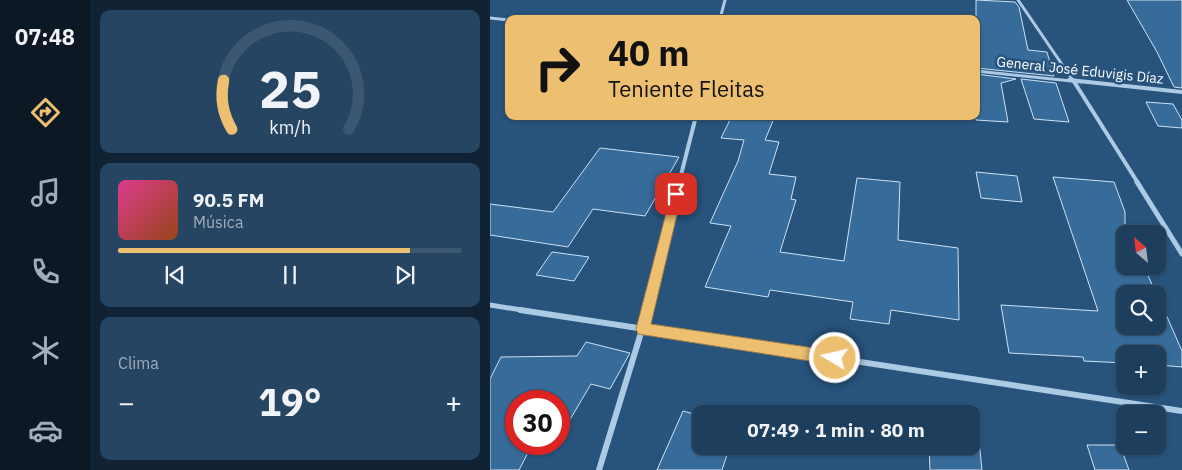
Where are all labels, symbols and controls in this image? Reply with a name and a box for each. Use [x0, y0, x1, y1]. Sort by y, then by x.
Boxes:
text: 07:48 [15, 22, 75, 51]
text: 40 m [608, 30, 690, 76]
icon: right [525, 35, 590, 100]
street label: General José Eduvigis Díaz [996, 52, 1165, 88]
text: 25 [259, 55, 321, 122]
text: Teniente Fleitas [608, 74, 765, 103]
icon: directions [28, 95, 63, 130]
text: km/h [269, 116, 311, 139]
pin [655, 173, 697, 215]
icon: music [28, 175, 63, 210]
icon: arrive [662, 180, 690, 208]
text: 90.5 FM [193, 188, 264, 212]
text: Música [193, 212, 243, 232]
north arrow [1116, 225, 1166, 275]
map controls [1116, 225, 1166, 455]
icon: phone [28, 254, 63, 289]
icon: previous [161, 261, 189, 289]
icon: pause [276, 261, 304, 289]
icon: next [391, 261, 419, 289]
button: search [1116, 285, 1166, 335]
position arrow [808, 331, 860, 383]
icon: climate [28, 333, 63, 368]
button: + [1116, 345, 1166, 395]
text: Clima [118, 353, 159, 373]
text: 19° [258, 377, 322, 426]
text: − [118, 384, 135, 421]
text: + [445, 384, 462, 421]
speed limit sign: 30 [505, 390, 570, 455]
button: − [1116, 405, 1166, 455]
icon: car [28, 413, 63, 448]
text: 07:49 · 1 min · 80 m [747, 418, 925, 442]

